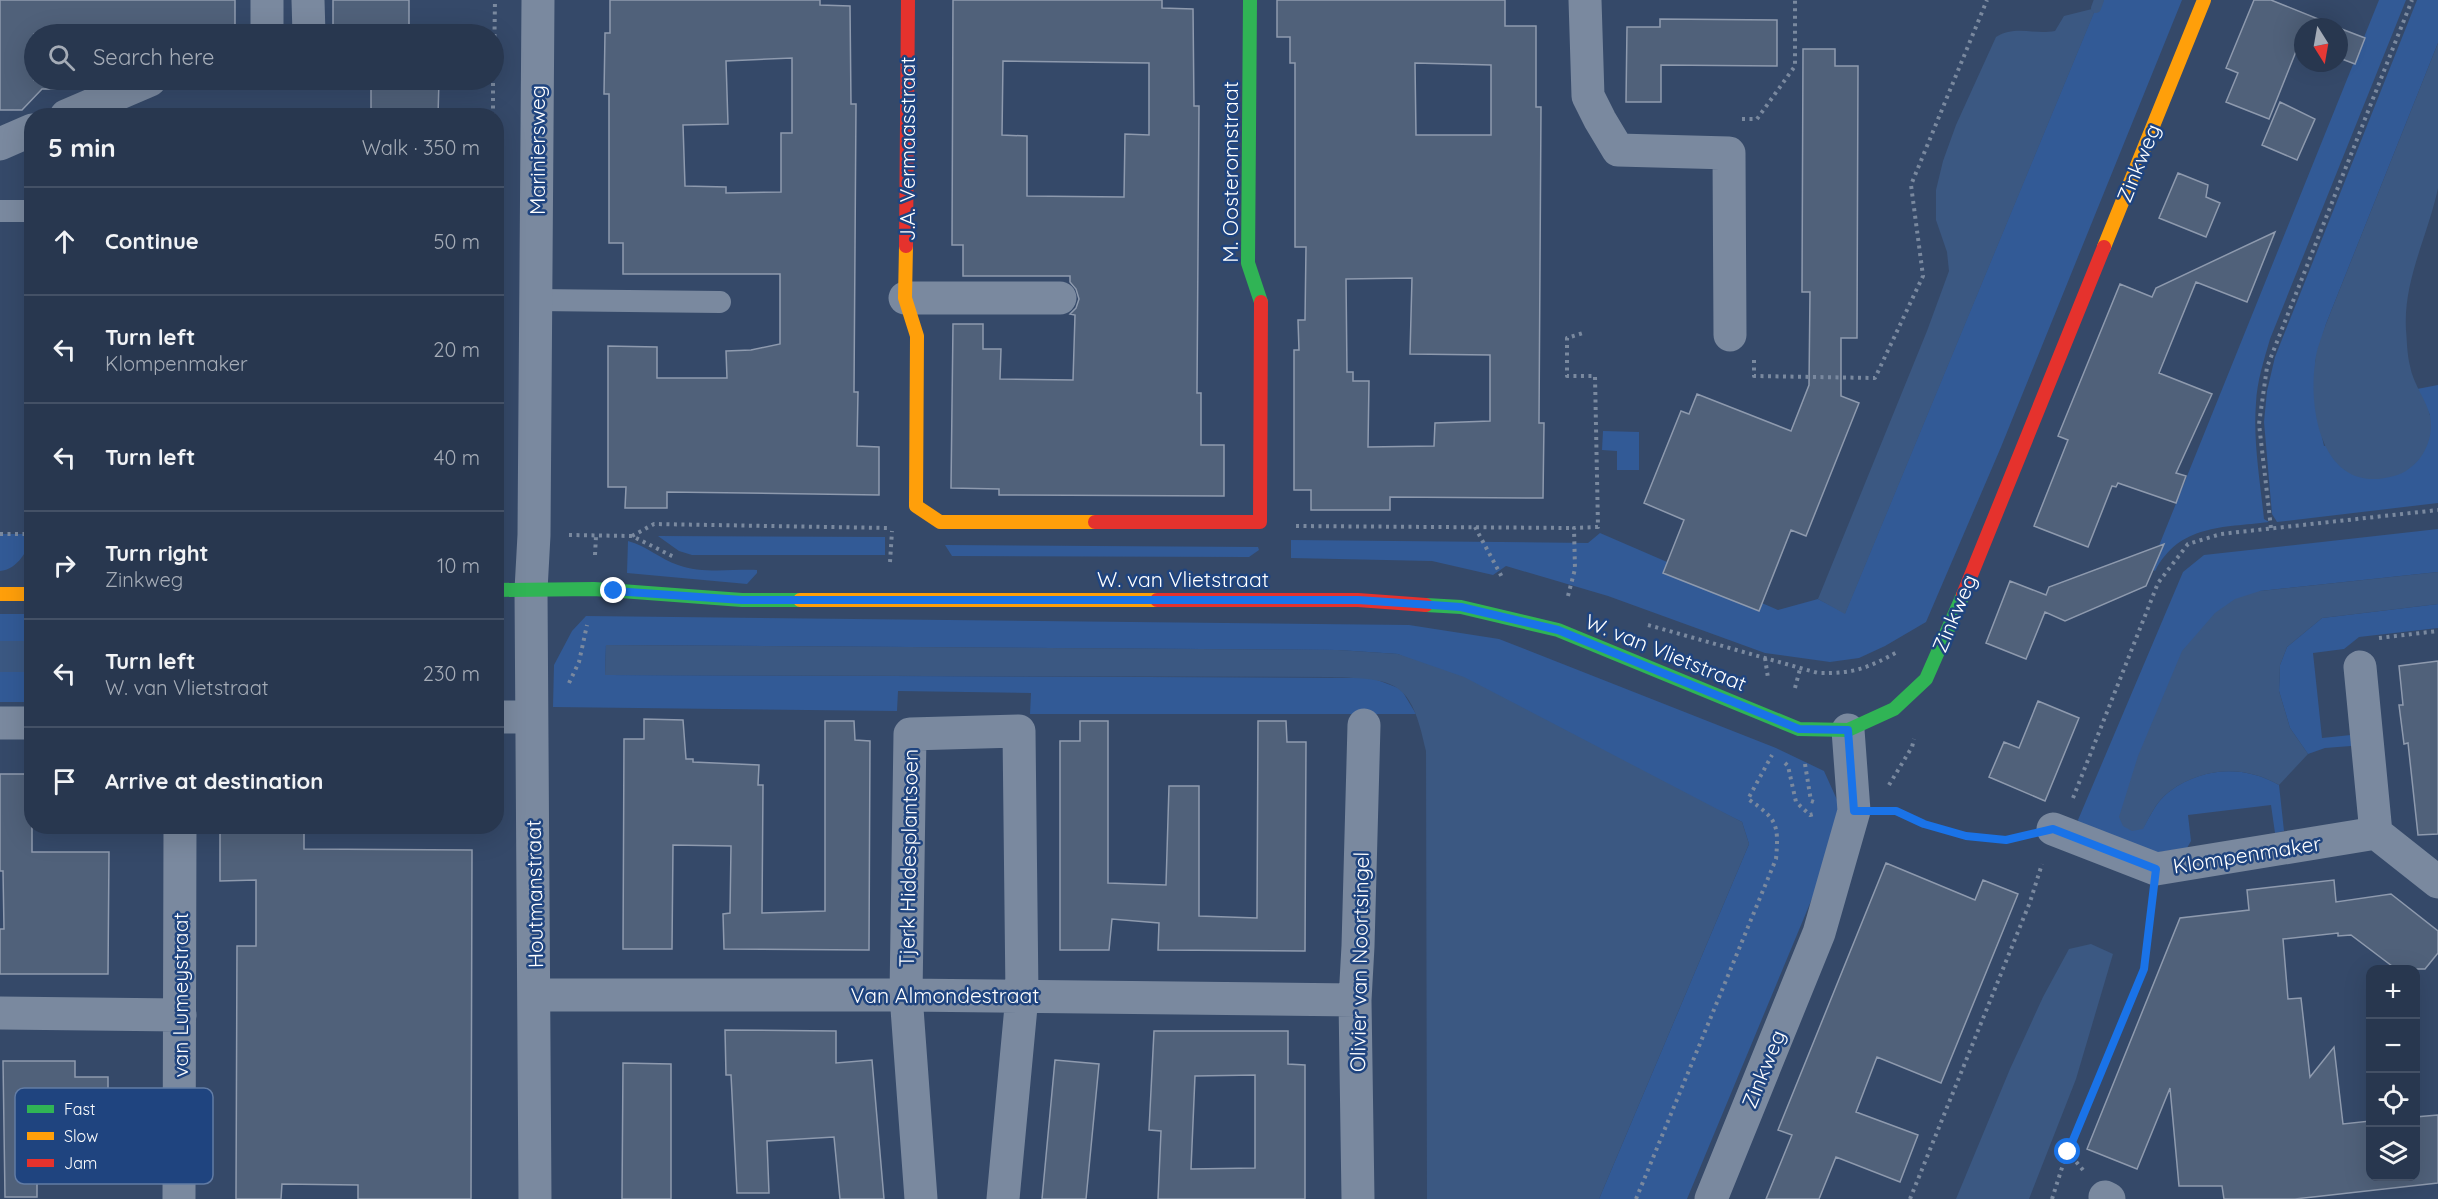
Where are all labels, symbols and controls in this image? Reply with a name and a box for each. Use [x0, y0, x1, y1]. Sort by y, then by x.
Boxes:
north arrow [2294, 18, 2348, 72]
search box [24, 24, 504, 90]
icon: search [45, 41, 78, 74]
text: Search here [93, 43, 214, 71]
street label: J.A. Vermaasstraat [894, 57, 920, 241]
street label: M. Oosteromstraat [1217, 81, 1243, 263]
street label: Mariniersweg [524, 85, 550, 215]
street label: Zinkweg [2111, 120, 2165, 206]
text: 5 min [48, 131, 116, 164]
text: Walk · 350 m [362, 135, 480, 160]
icon: ahead [48, 225, 81, 258]
text: Continue [105, 227, 199, 255]
text: 50 m [434, 229, 480, 254]
text: Turn left [105, 323, 195, 351]
icon: left [48, 333, 81, 366]
text: 20 m [433, 337, 480, 362]
text: Klompenmaker [105, 351, 248, 376]
icon: left [48, 441, 81, 474]
text: Turn left [105, 443, 195, 471]
text: 40 m [434, 445, 480, 470]
text: Turn right [105, 539, 209, 567]
icon: right [48, 549, 81, 582]
text: 10 m [437, 553, 480, 578]
street label: W. van Vlietstraat [1097, 566, 1269, 592]
text: Zinkweg [105, 567, 183, 592]
street label: Zinkweg [1926, 570, 1982, 656]
route end [600, 577, 626, 603]
street label: W. van Vlietstraat [1582, 608, 1750, 696]
text: Turn left [105, 647, 195, 675]
icon: left [48, 657, 81, 690]
text: 230 m [423, 661, 480, 686]
text: W. van Vlietstraat [105, 675, 269, 700]
street label: Tjerk Hiddesplantsoen [893, 749, 923, 967]
icon: arrive [48, 765, 81, 798]
text: Arrive at destination [105, 767, 323, 795]
street label: Houtmanstraat [520, 820, 548, 968]
street label: Klompenmaker [2171, 829, 2323, 879]
street label: Olivier van Noortsingel [1344, 852, 1374, 1072]
street label: van Lumeystraat [167, 913, 193, 1078]
map controls [2366, 965, 2420, 1181]
button: + [2366, 965, 2420, 1019]
street label: Van Almondestraat [851, 982, 1039, 1008]
button: − [2366, 1019, 2420, 1073]
street label: Zinkweg [1736, 1026, 1790, 1112]
button: locate [2366, 1073, 2420, 1127]
legend [15, 1088, 213, 1184]
text: Fast [64, 1099, 95, 1119]
text: Slow [64, 1126, 98, 1146]
button: layers [2366, 1127, 2420, 1181]
route start [2054, 1138, 2080, 1164]
text: Jam [64, 1153, 97, 1173]

